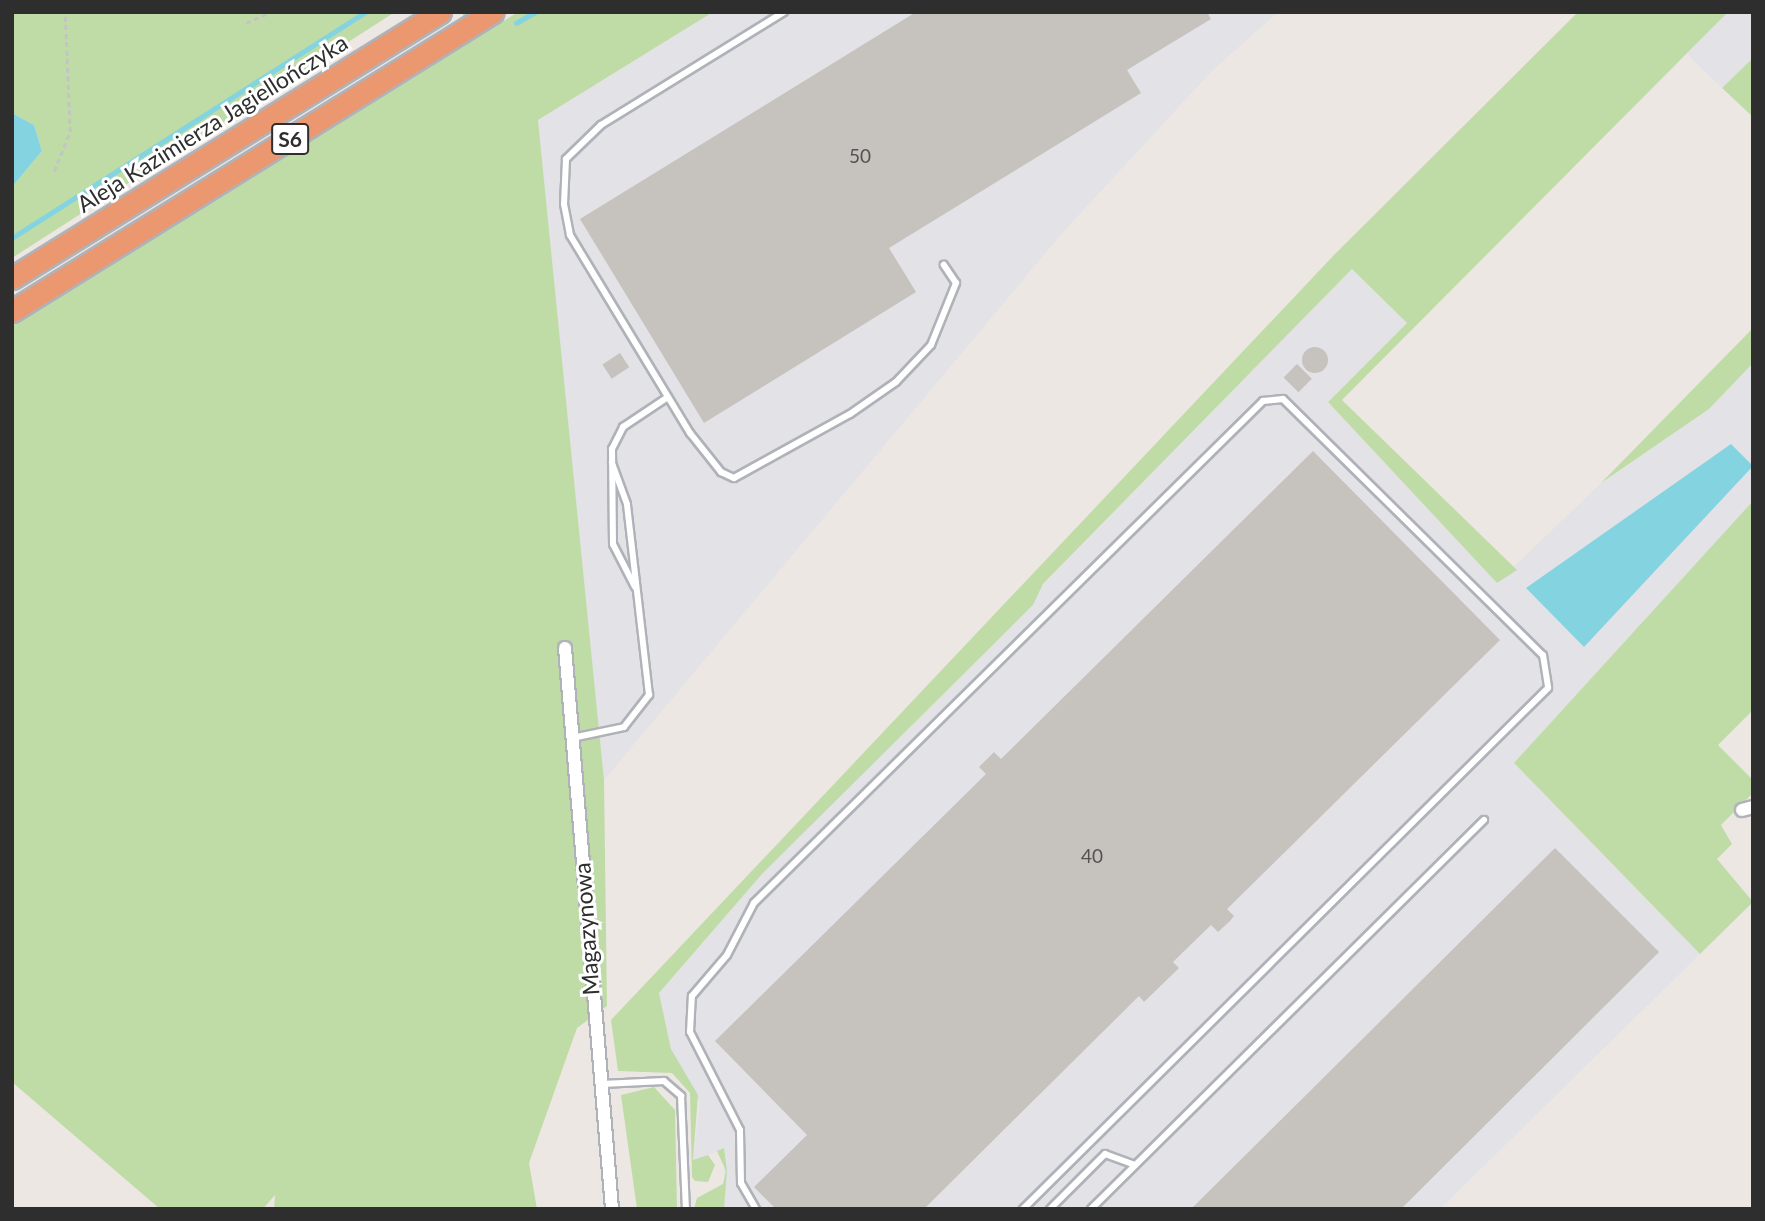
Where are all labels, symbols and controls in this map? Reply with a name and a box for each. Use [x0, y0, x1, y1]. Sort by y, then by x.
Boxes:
street label: Aleja Kazimierza Jagiellończyka [71, 28, 353, 218]
road number: S6 [271, 122, 309, 156]
house number: 50 [849, 145, 871, 167]
house number: 40 [1081, 845, 1103, 867]
street label: Magazynowa [568, 862, 604, 996]

